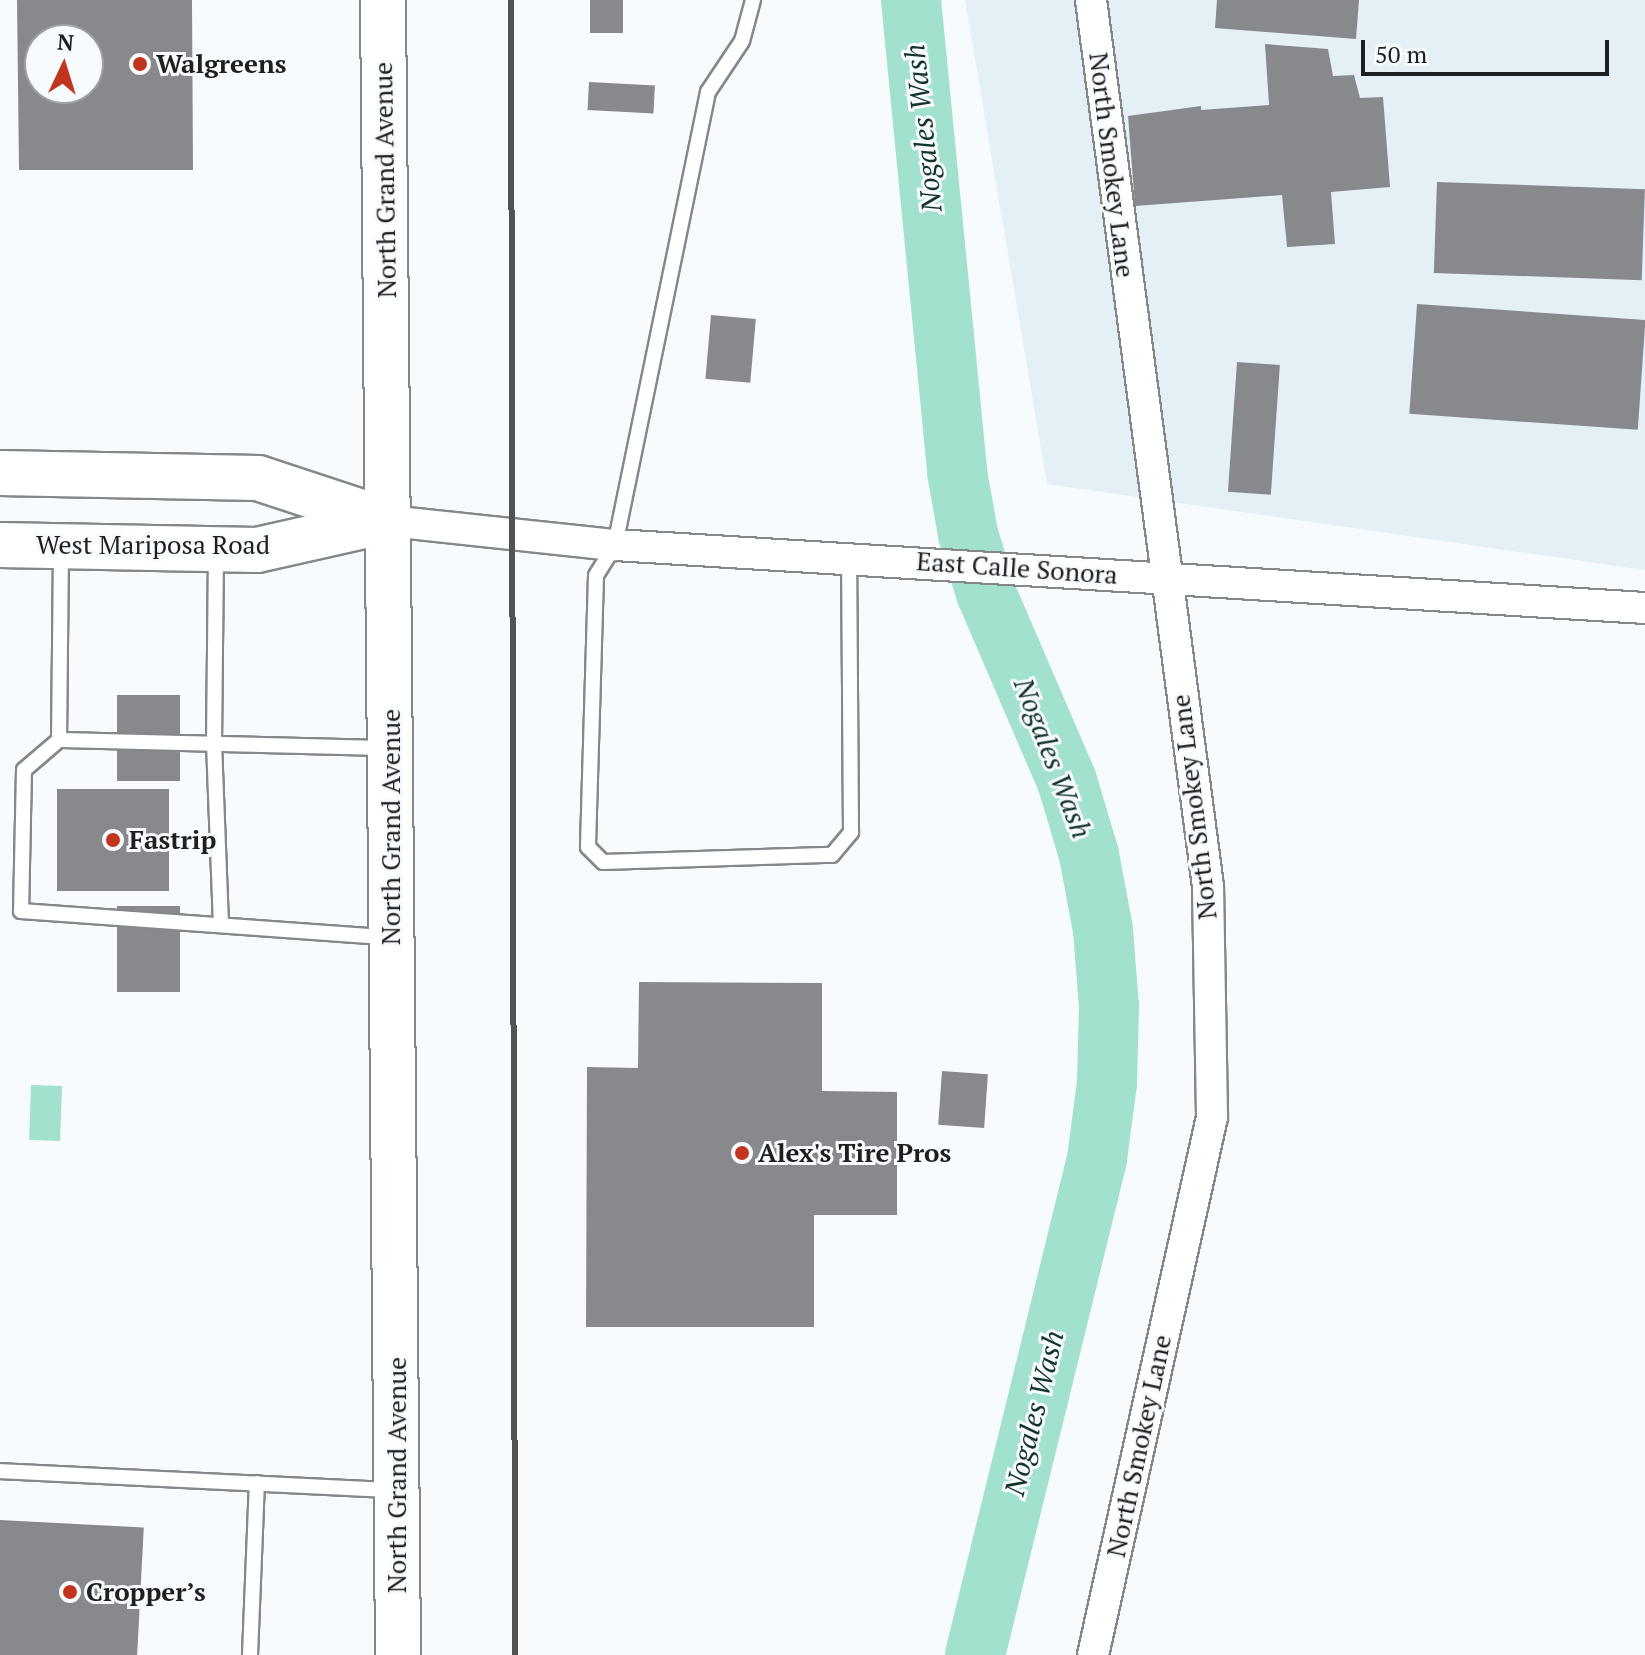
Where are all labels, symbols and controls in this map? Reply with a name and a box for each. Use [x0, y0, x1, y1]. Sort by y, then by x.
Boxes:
north arrow [24, 24, 104, 104]
scale bar [1365, 24, 1613, 74]
text: N [56, 27, 75, 57]
text: 50 m [1375, 38, 1427, 70]
water label: Nogales Wash [897, 42, 949, 214]
place label: Walgreens [156, 48, 286, 80]
street label: North Smokey Lane [1083, 51, 1141, 279]
marker: Walgreens [131, 55, 149, 73]
street label: North Grand Avenue [367, 61, 403, 299]
street label: West Mariposa Road [36, 529, 270, 561]
street label: East Calle Sonora [915, 545, 1119, 591]
water label: Nogales Wash [1007, 673, 1099, 843]
street label: North Smokey Lane [1165, 693, 1223, 921]
street label: North Grand Avenue [375, 709, 407, 945]
place label: Fastrip [129, 824, 216, 856]
marker: Fastrip [104, 831, 122, 849]
place label: Alex's Tire Pros [758, 1137, 951, 1169]
marker: Alex's Tire Pros [733, 1144, 751, 1162]
water label: Nogales Wash [997, 1327, 1071, 1499]
street label: North Smokey Lane [1100, 1332, 1178, 1560]
street label: North Grand Avenue [381, 1357, 413, 1593]
place label: Cropper’s [86, 1576, 206, 1608]
marker: Cropper’s [61, 1583, 79, 1601]

